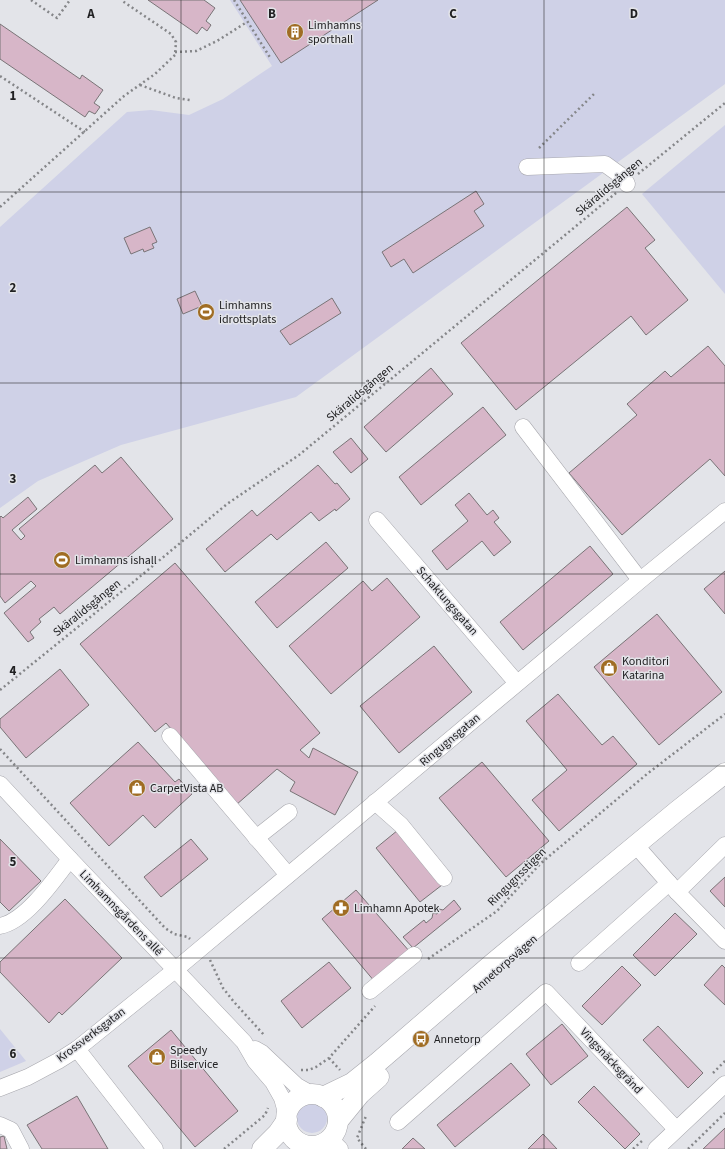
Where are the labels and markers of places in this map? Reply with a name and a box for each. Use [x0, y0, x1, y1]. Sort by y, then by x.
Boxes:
place label: Limhamns sporthall [308, 17, 361, 48]
building icon: Limhamns sporthall [285, 22, 305, 42]
place label: Limhamns idrottsplats [219, 297, 276, 328]
sports icon: Limhamns idrottsplats [196, 302, 216, 322]
sports icon: Limhamns ishall [52, 550, 72, 570]
place label: Limhamns ishall [75, 552, 157, 569]
place label: Konditori Katarina [622, 653, 669, 684]
shop icon: Konditori Katarina [599, 658, 619, 678]
shop icon: CarpetVista AB [127, 778, 147, 798]
place label: CarpetVista AB [150, 780, 223, 797]
pharmacy icon: Limhamn Apotek [331, 898, 351, 918]
place label: Limhamn Apotek [354, 900, 440, 917]
bus stop icon: Annetorp [411, 1029, 431, 1049]
place label: Annetorp [434, 1031, 481, 1048]
place label: Speedy Bilservice [170, 1042, 218, 1073]
shop icon: Speedy Bilservice [147, 1047, 167, 1067]

